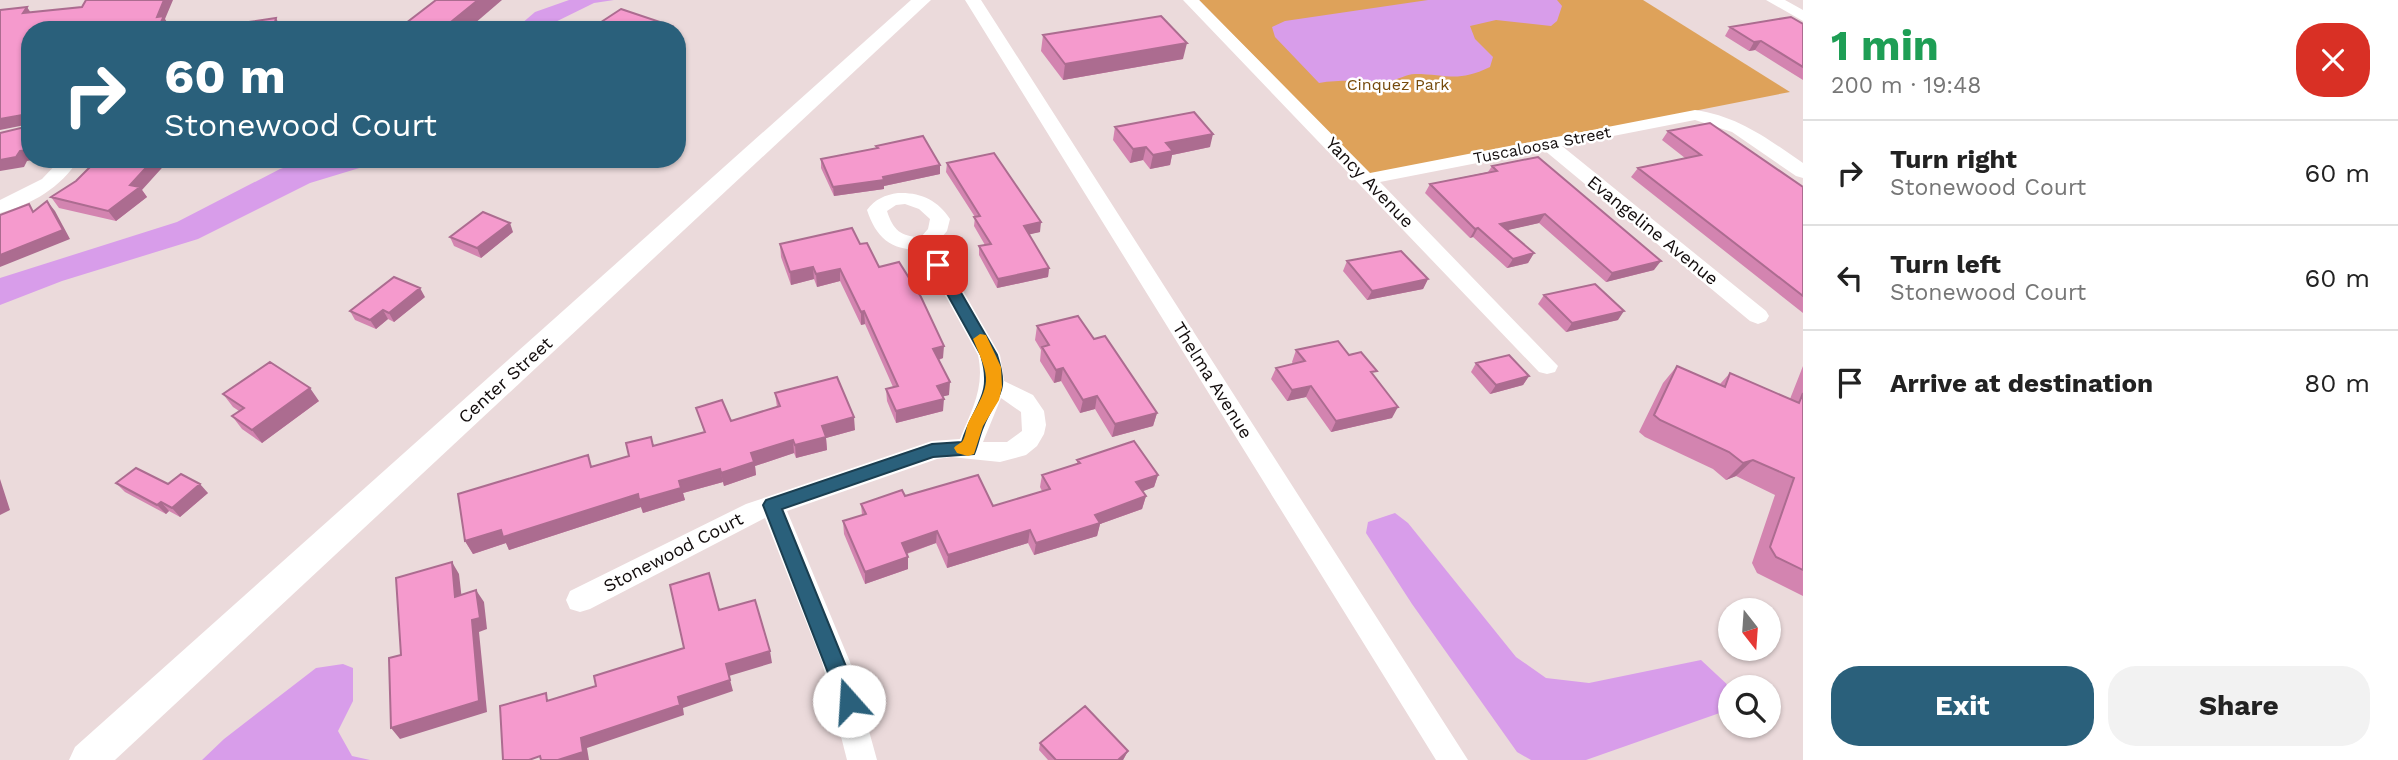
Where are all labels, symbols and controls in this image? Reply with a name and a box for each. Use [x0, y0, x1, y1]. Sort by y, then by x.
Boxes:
text: 1 min [1831, 21, 1939, 70]
button: close [2296, 23, 2370, 97]
text: 60 m [164, 47, 286, 105]
icon: right [49, 49, 140, 140]
text: 200 m · 19:48 [1831, 72, 1981, 99]
park label: Cinquez Park [1347, 75, 1449, 94]
text: Stonewood Court [164, 106, 437, 144]
street label: Tuscaloosa Street [1472, 122, 1613, 168]
street label: Yancy Avenue [1322, 132, 1418, 232]
text: Turn right [1890, 144, 2017, 174]
icon: right [1831, 154, 1869, 192]
text: 60 m [2304, 158, 2370, 188]
street label: Evangeline Avenue [1583, 171, 1723, 289]
text: Stonewood Court [1890, 174, 2086, 201]
pin [908, 235, 968, 295]
icon: arrive [919, 246, 957, 284]
text: Turn left [1890, 249, 2001, 279]
icon: left [1831, 259, 1869, 297]
text: 60 m [2304, 263, 2370, 293]
text: Stonewood Court [1890, 279, 2086, 306]
street label: Thelma Avenue [1169, 318, 1257, 442]
street label: Center Street [454, 332, 557, 428]
icon: arrive [1831, 364, 1869, 402]
text: Arrive at destination [1890, 368, 2153, 398]
text: 80 m [2304, 368, 2370, 398]
street label: Stonewood Court [600, 508, 747, 596]
north arrow [1718, 598, 1782, 662]
map controls [1718, 598, 1781, 738]
position arrow [812, 664, 886, 738]
button: Exit [1831, 666, 2094, 746]
button: Share [2108, 666, 2370, 746]
button: search [1718, 675, 1781, 738]

